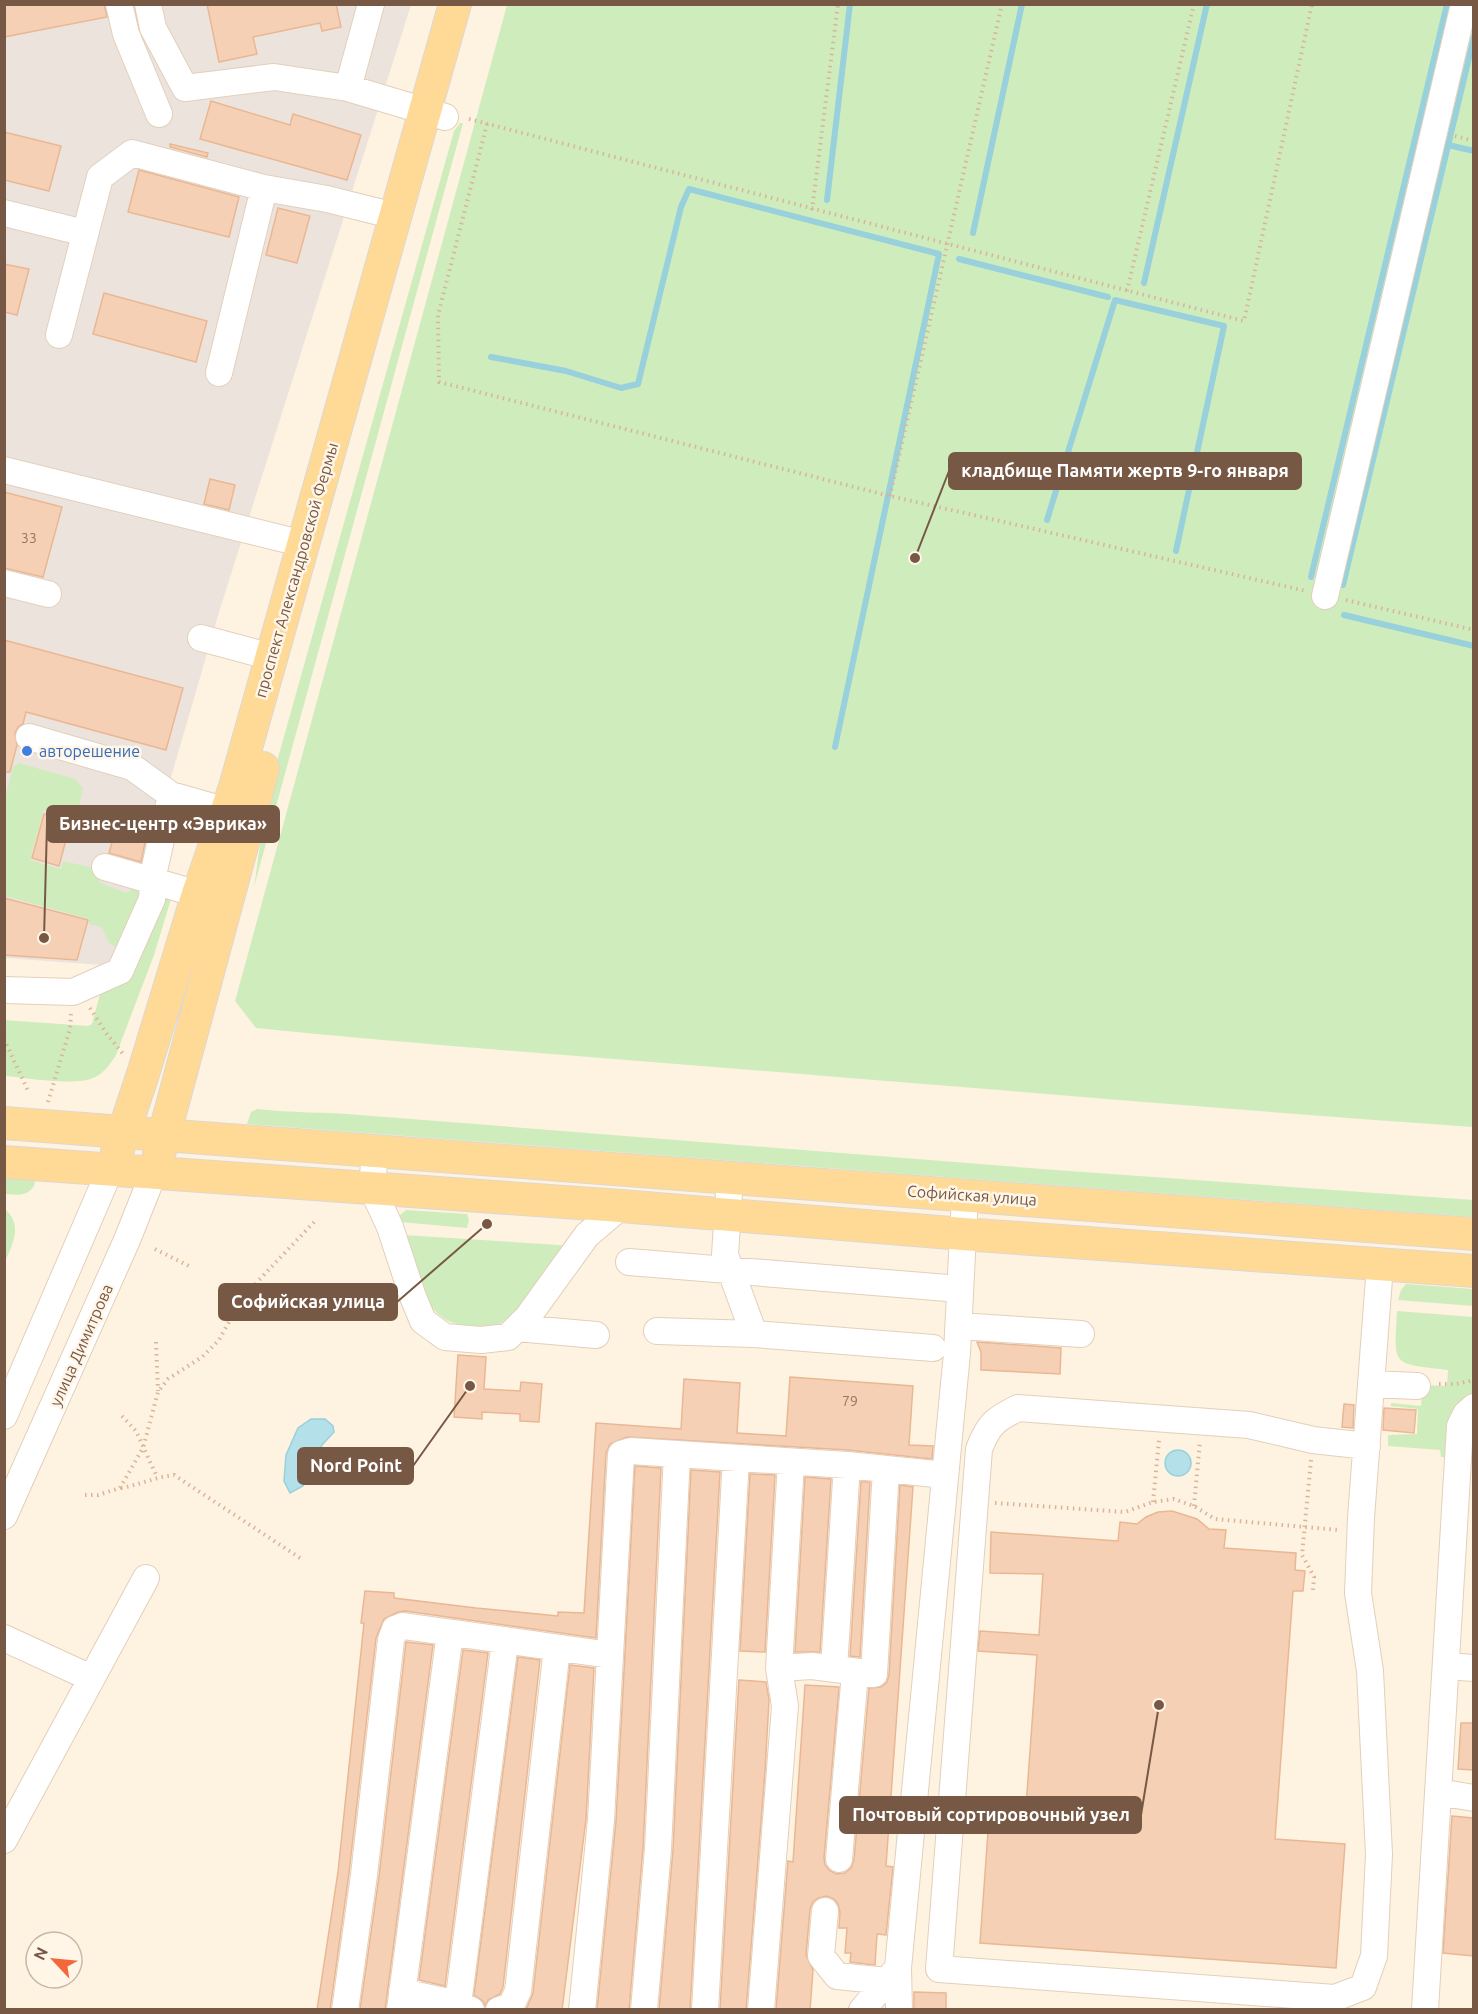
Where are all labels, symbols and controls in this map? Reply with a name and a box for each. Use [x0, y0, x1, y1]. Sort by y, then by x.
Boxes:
street label: проспект Александровской Фермы [251, 440, 341, 700]
callout: кладбище Памяти жертв 9-го января [949, 453, 1301, 489]
text: кладбище Памяти жертв 9-го января [961, 460, 1289, 480]
house number: 33 [21, 530, 37, 546]
place label: авторешение [39, 742, 140, 760]
marker: авторешение [20, 744, 34, 758]
callout: Бизнес-центр «Эврика» [47, 806, 279, 842]
text: Бизнес-центр «Эврика» [59, 813, 267, 833]
street label: Софийская улица [906, 1181, 1038, 1209]
street label: улица Димитрова [46, 1281, 116, 1409]
callout: Софийская улица [219, 1284, 397, 1320]
text: Софийская улица [231, 1291, 385, 1311]
house number: 79 [842, 1393, 858, 1409]
callout: Nord Point [298, 1448, 413, 1484]
text: Nord Point [310, 1455, 402, 1475]
callout: Почтовый сортировочный узел [840, 1797, 1141, 1833]
text: Почтовый сортировочный узел [852, 1804, 1130, 1824]
north arrow [24, 1930, 84, 1990]
text: N [30, 1944, 51, 1963]

